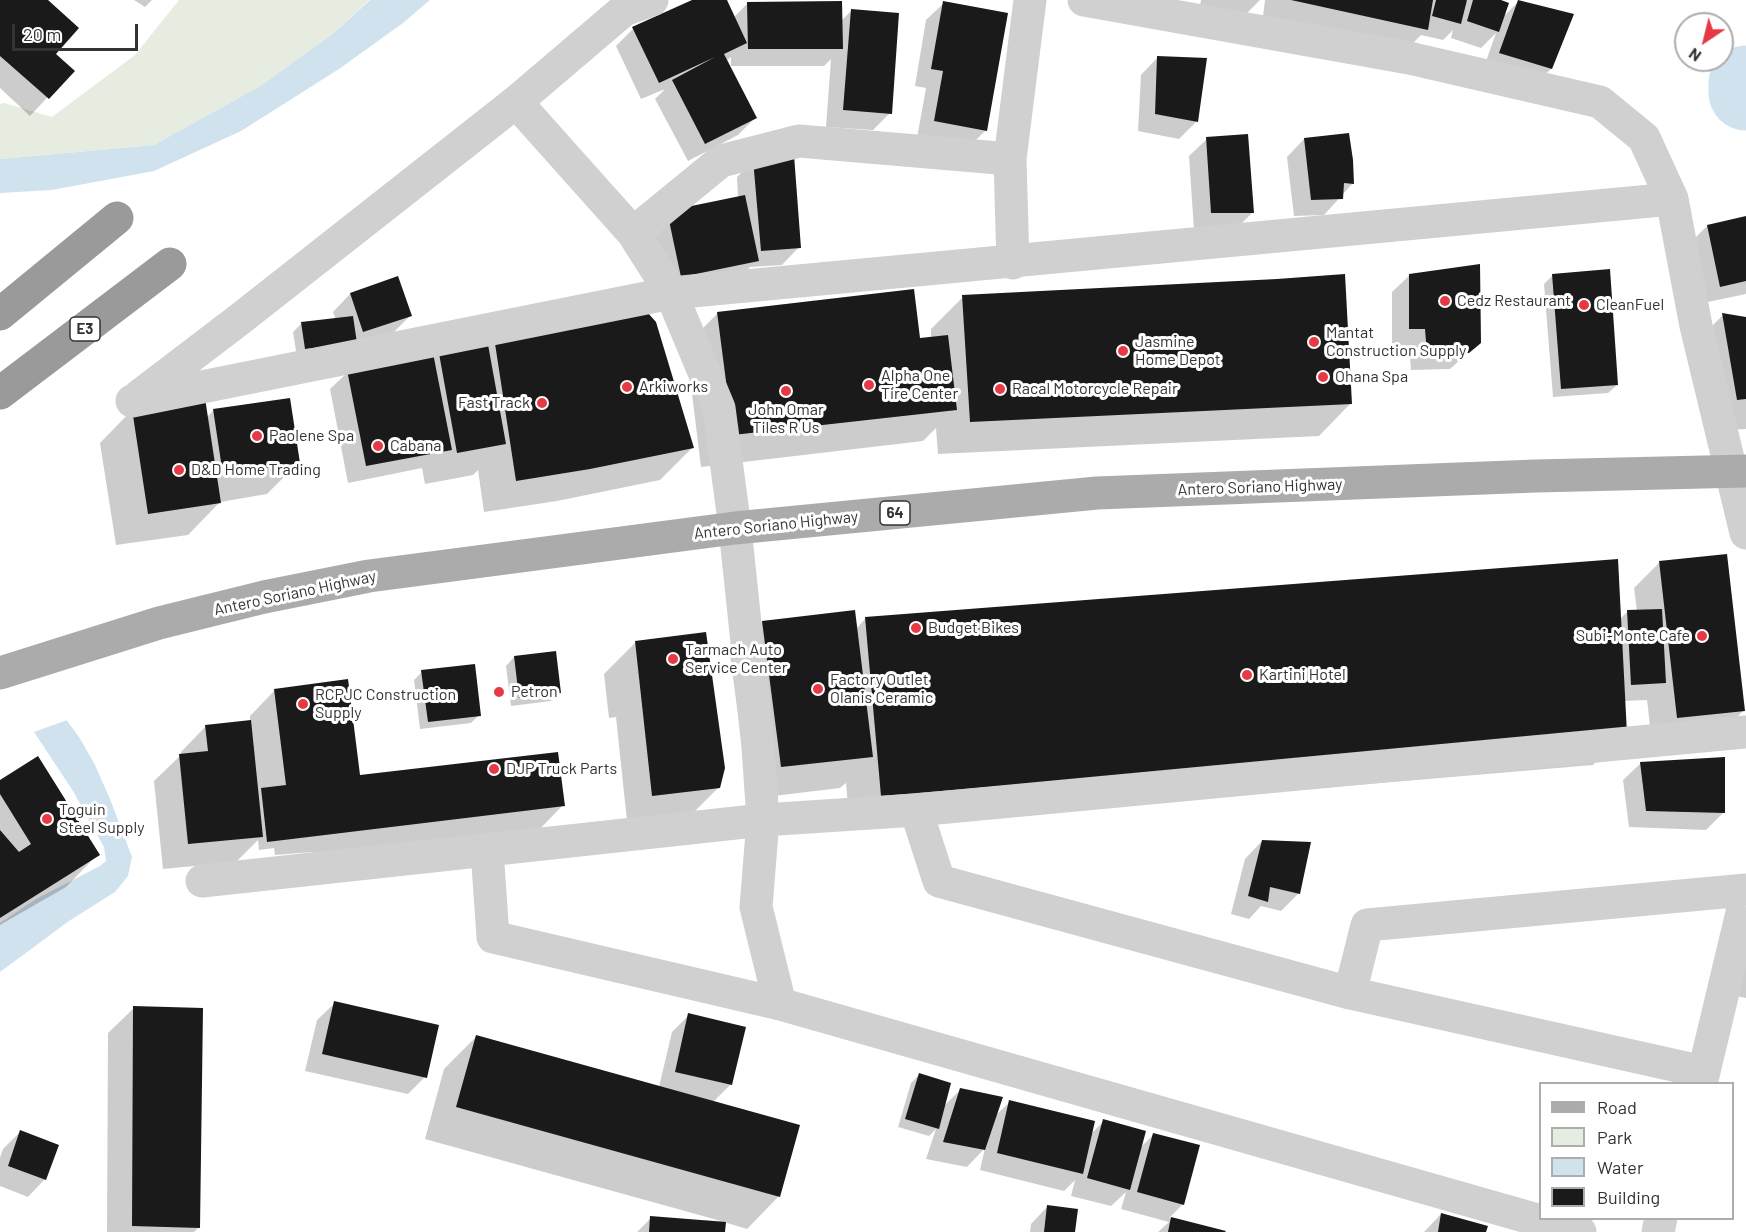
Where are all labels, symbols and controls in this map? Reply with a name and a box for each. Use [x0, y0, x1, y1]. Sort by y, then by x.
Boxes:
scale bar [15, 12, 141, 50]
north arrow [1674, 12, 1734, 72]
text: 20 m [23, 23, 61, 45]
text: N [1685, 45, 1704, 66]
place label: Cedz Restaurant [1457, 291, 1571, 311]
marker: Cedz Restaurant [1438, 294, 1452, 308]
place label: CleanFuel [1596, 295, 1664, 315]
marker: CleanFuel [1577, 298, 1591, 312]
road number: E3 [70, 317, 100, 341]
place label: Mantat Construction Supply [1326, 323, 1466, 361]
place label: Jasmine Home Depot [1135, 332, 1221, 370]
marker: Mantat Construction Supply [1307, 335, 1321, 349]
marker: Jasmine Home Depot [1116, 344, 1130, 358]
place label: Alpha One Tire Center [881, 366, 958, 404]
place label: Ohana Spa [1335, 367, 1408, 387]
marker: Ohana Spa [1316, 370, 1330, 384]
place label: Arkiworks [639, 377, 708, 397]
marker: Alpha One Tire Center [862, 378, 876, 392]
place label: Racal Motorcycle Repair [1012, 379, 1178, 399]
marker: Arkiworks [620, 380, 634, 394]
marker: Racal Motorcycle Repair [993, 382, 1007, 396]
marker: John Omar Tiles R Us [779, 384, 793, 398]
place label: Fast Track [458, 393, 530, 413]
marker: Fast Track [535, 396, 549, 410]
place label: John Omar Tiles R Us [748, 400, 824, 438]
place label: Paolene Spa [269, 426, 354, 446]
marker: Paolene Spa [250, 429, 264, 443]
place label: Cabana [390, 436, 441, 456]
marker: Cabana [371, 439, 385, 453]
place label: D&D Home Trading [191, 460, 321, 480]
marker: D&D Home Trading [172, 463, 186, 477]
street label: Antero Soriano Highway [1177, 475, 1343, 499]
road number: 64 [880, 501, 910, 525]
street label: Antero Soriano Highway [693, 507, 859, 543]
street label: Antero Soriano Highway [212, 566, 378, 620]
place label: Budget Bikes [928, 618, 1019, 638]
marker: Budget Bikes [909, 621, 923, 635]
place label: Subi-Monte Cafe [1576, 626, 1690, 646]
marker: Subi-Monte Cafe [1695, 629, 1709, 643]
place label: Tarmach Auto Service Center [685, 640, 788, 678]
marker: Tarmach Auto Service Center [666, 652, 680, 666]
place label: Kartini Hotel [1259, 665, 1346, 685]
marker: Kartini Hotel [1240, 668, 1254, 682]
place label: Factory Outlet Olanis Ceramic [830, 670, 933, 708]
place label: Petron [511, 682, 558, 702]
marker: Factory Outlet Olanis Ceramic [811, 682, 825, 696]
place label: RCPJC Construction Supply [315, 685, 456, 723]
marker: Petron [492, 685, 506, 699]
marker: RCPJC Construction Supply [296, 697, 310, 711]
place label: DJP Truck Parts [506, 759, 617, 779]
marker: DJP Truck Parts [487, 762, 501, 776]
place label: Toguin Steel Supply [59, 800, 145, 838]
marker: Toguin Steel Supply [40, 812, 54, 826]
legend [1539, 1082, 1734, 1220]
text: Road [1597, 1096, 1637, 1118]
text: Park [1597, 1126, 1632, 1148]
text: Water [1597, 1156, 1644, 1178]
text: Building [1597, 1186, 1660, 1208]

